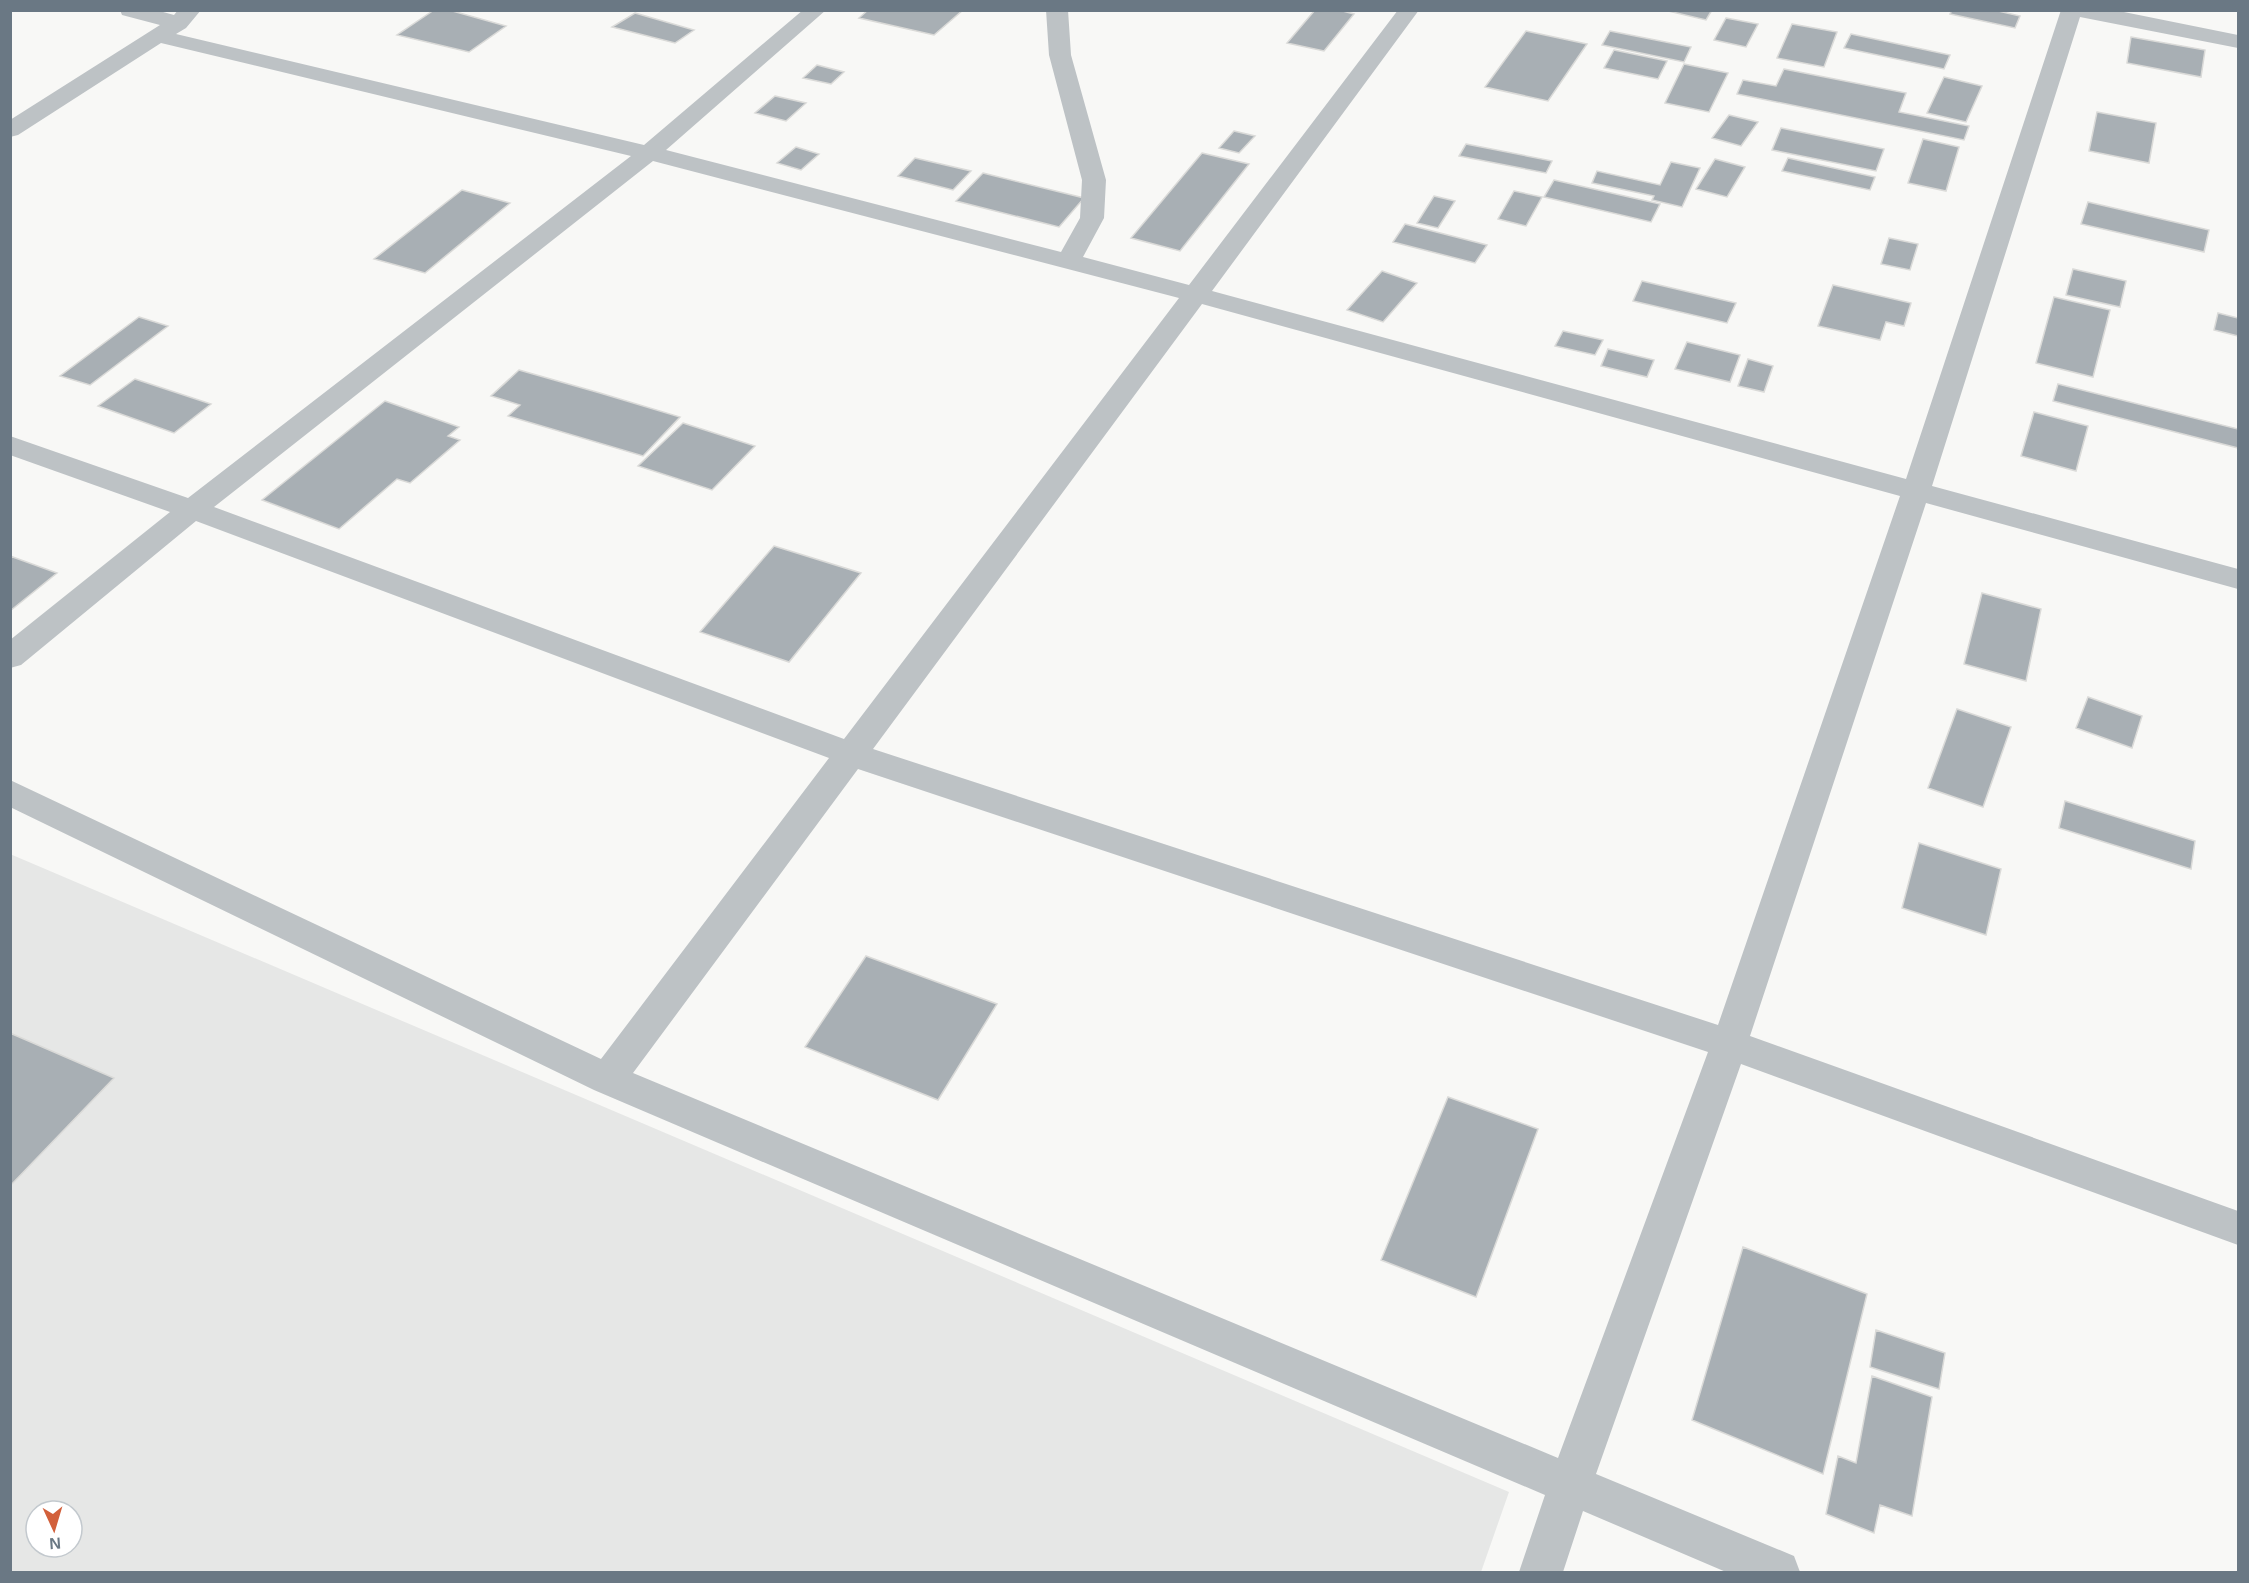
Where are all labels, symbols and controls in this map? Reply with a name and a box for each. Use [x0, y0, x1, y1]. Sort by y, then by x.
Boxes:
north arrow [24, 1499, 84, 1559]
text: N [49, 1535, 61, 1552]

